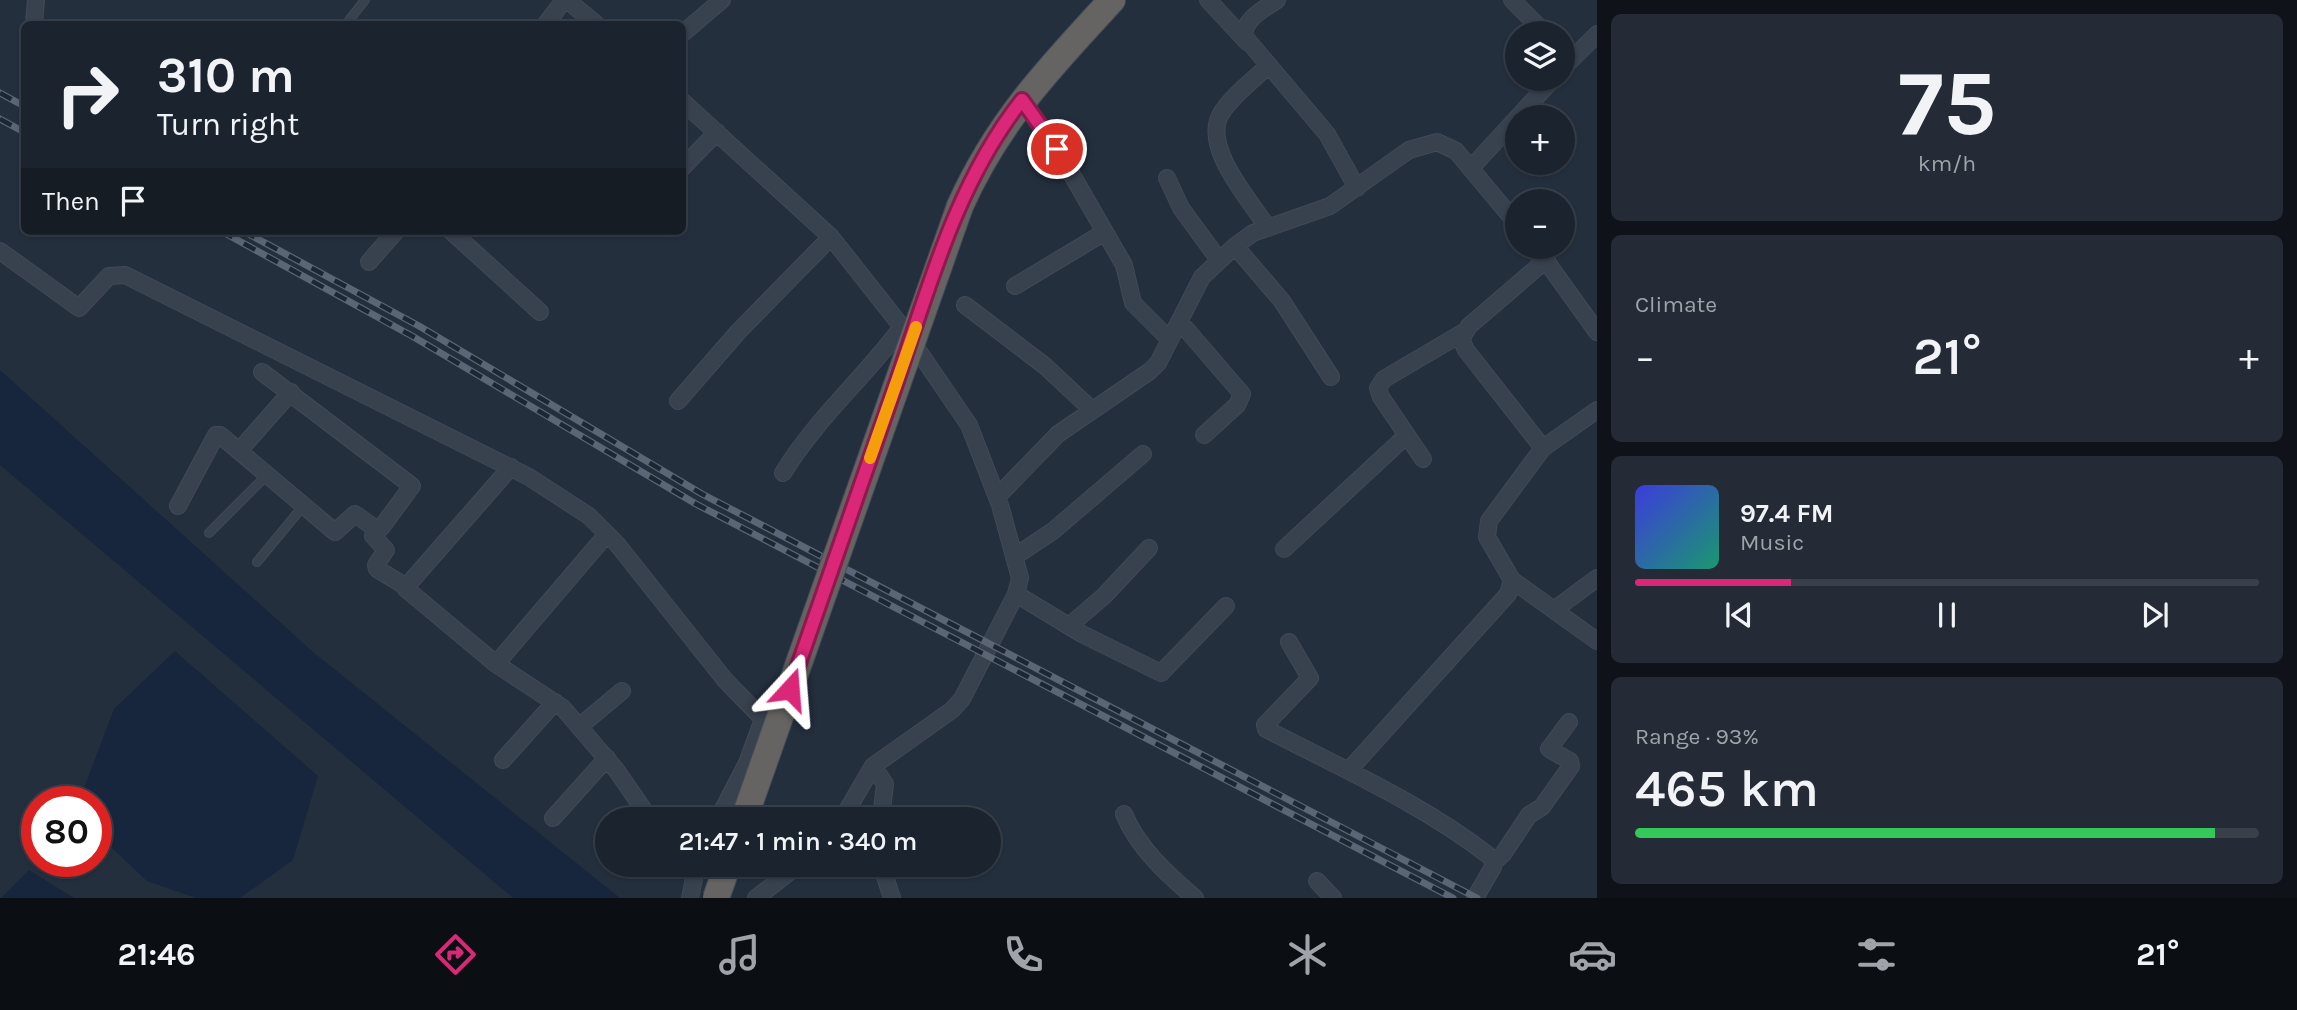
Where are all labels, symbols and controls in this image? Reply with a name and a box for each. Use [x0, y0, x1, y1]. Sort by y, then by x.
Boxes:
map controls [1505, 21, 1575, 259]
button: layers [1505, 21, 1575, 91]
text: 310 m [157, 47, 295, 104]
icon: right [42, 49, 133, 140]
text: 75 [1898, 51, 1996, 157]
button: + [1505, 105, 1575, 175]
text: Turn right [157, 106, 299, 143]
pin [1027, 119, 1087, 179]
icon: arrive [1038, 130, 1076, 168]
text: km/h [1918, 150, 1976, 177]
icon: arrive [114, 182, 152, 220]
text: Then [42, 186, 100, 217]
button: − [1505, 189, 1575, 259]
text: Climate [1635, 291, 1717, 318]
text: 21° [1913, 326, 1981, 387]
text: − [1635, 335, 1655, 380]
text: + [2239, 335, 2259, 380]
text: 97.4 FM [1740, 498, 1833, 529]
text: Music [1740, 529, 1804, 556]
icon: previous [1720, 596, 1758, 634]
icon: pause [1928, 596, 1966, 634]
icon: next [2136, 596, 2174, 634]
position arrow [753, 652, 827, 726]
text: Range · 93% [1635, 723, 1759, 750]
text: 465 km [1635, 758, 1819, 819]
speed limit sign: 80 [21, 786, 112, 877]
text: 21:47 · 1 min · 340 m [679, 826, 917, 857]
icon: directions [431, 930, 480, 979]
icon: music [715, 930, 764, 979]
icon: phone [999, 930, 1048, 979]
icon: climate [1283, 930, 1332, 979]
icon: car [1568, 930, 1617, 979]
icon: filters [1852, 930, 1901, 979]
text: 21:46 [118, 936, 195, 973]
text: 21° [2136, 936, 2179, 973]

